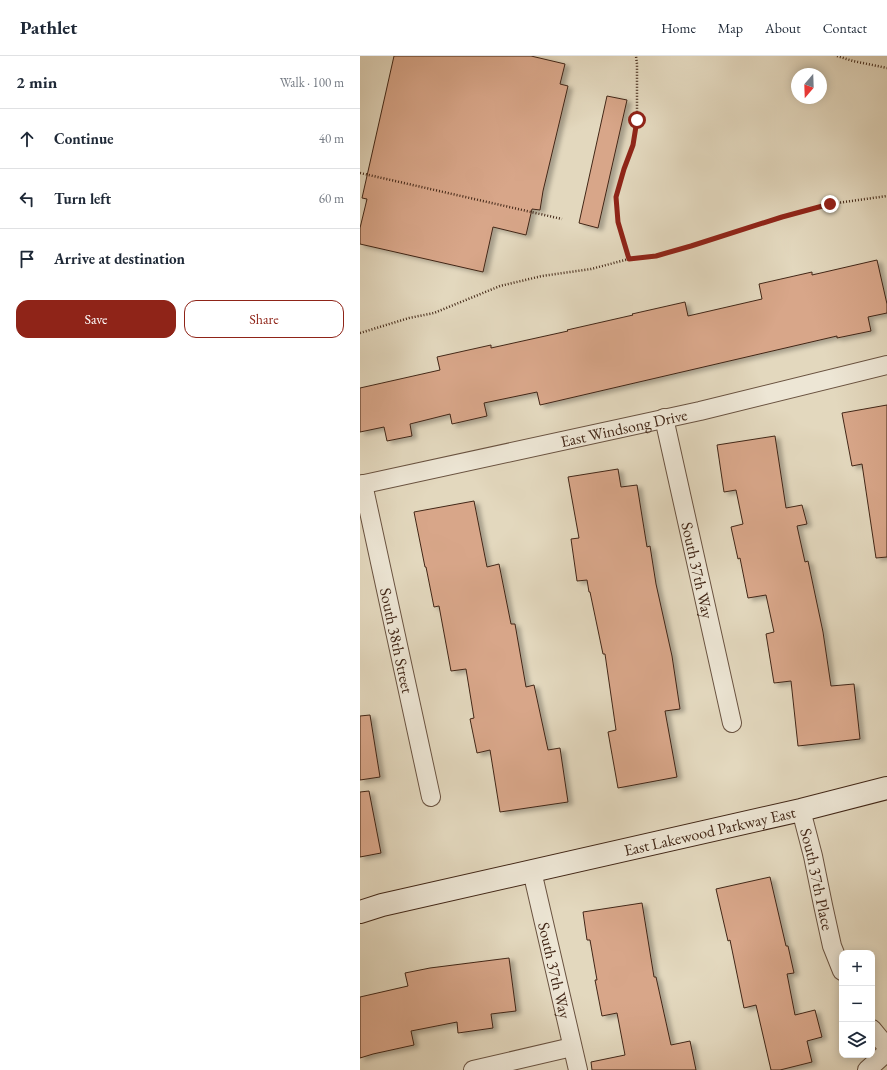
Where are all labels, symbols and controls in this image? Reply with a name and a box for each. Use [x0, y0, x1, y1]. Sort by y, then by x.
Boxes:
text: Pathlet [20, 15, 77, 40]
text: Home [661, 19, 696, 37]
text: Map [718, 19, 743, 37]
text: About [765, 19, 801, 37]
text: Contact [823, 19, 867, 37]
north arrow [791, 68, 827, 104]
text: 2 min [16, 71, 57, 93]
text: Walk · 100 m [280, 74, 344, 91]
route start [628, 111, 646, 129]
icon: ahead [16, 128, 38, 150]
text: Continue [54, 129, 114, 148]
text: 40 m [319, 130, 344, 147]
icon: left [16, 188, 38, 210]
text: Turn left [54, 189, 111, 208]
text: 60 m [319, 190, 344, 207]
route end [821, 195, 839, 213]
icon: arrive [16, 248, 38, 270]
text: Arrive at destination [54, 249, 185, 268]
button: Save [16, 300, 176, 338]
button: Share [184, 300, 344, 338]
street label: East Windsong Drive [558, 404, 689, 452]
street label: South 37th Way [677, 520, 719, 622]
street label: South 38th Street [375, 586, 419, 695]
street label: East Lakewood Parkway East [622, 801, 797, 860]
street label: South 37th Place [796, 826, 839, 932]
street label: South 37th Way [534, 920, 577, 1022]
map controls [839, 950, 875, 1058]
button: + [839, 950, 875, 986]
button: − [839, 986, 875, 1022]
button: layers [839, 1022, 875, 1058]

